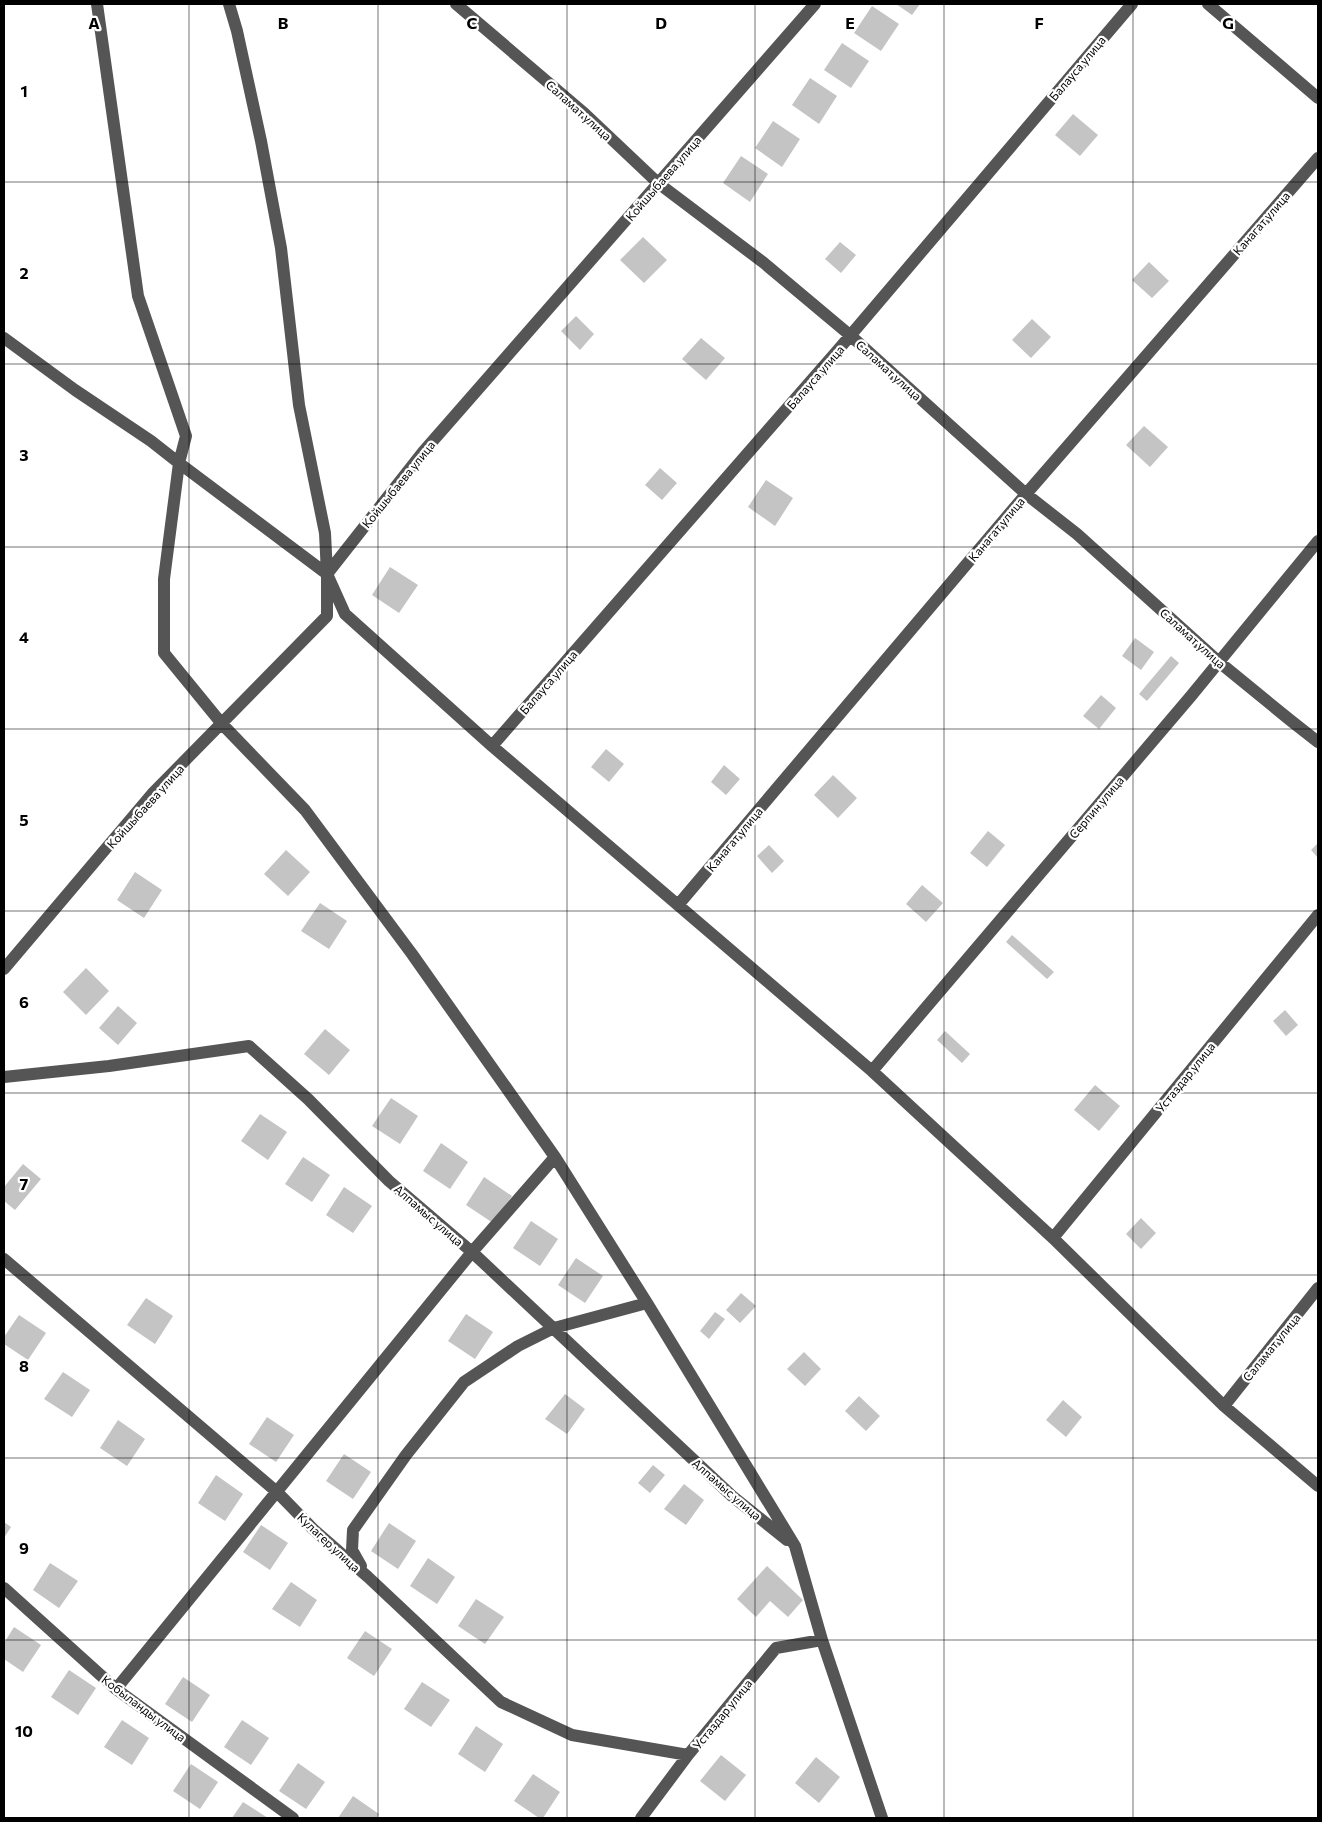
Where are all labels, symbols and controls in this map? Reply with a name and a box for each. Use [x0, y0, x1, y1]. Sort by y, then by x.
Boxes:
text: A [88, 13, 100, 32]
text: B [278, 13, 289, 32]
text: C [467, 13, 478, 32]
text: D [655, 13, 667, 32]
text: E [845, 13, 855, 32]
text: F [1034, 13, 1044, 32]
text: G [1222, 13, 1234, 32]
street label: Балауса улица [1046, 33, 1108, 103]
street label: Саламат улица [543, 77, 615, 143]
text: 1 [20, 81, 28, 100]
street label: Койшыбаева улица [622, 133, 704, 223]
street label: Канагат улица [1230, 188, 1292, 258]
text: 2 [19, 263, 29, 282]
street label: Саламат улица [853, 337, 925, 403]
street label: Балауса улица [783, 342, 847, 412]
street label: Койшыбаева улица [359, 438, 437, 530]
text: 3 [19, 445, 29, 464]
street label: Канагат улица [965, 494, 1027, 564]
street label: Саламат улица [1157, 605, 1229, 671]
text: 4 [19, 627, 29, 646]
street label: Балауса улица [516, 647, 580, 717]
street label: Койшыбаева улица [104, 761, 186, 851]
street label: Серпин улица [1066, 773, 1126, 841]
street label: Канагат улица [703, 804, 765, 874]
text: 5 [19, 810, 29, 829]
text: 6 [19, 992, 29, 1011]
street label: Устаздар улица [1153, 1039, 1217, 1115]
text: 7 [20, 1174, 29, 1193]
street label: Алпамыс улица [392, 1181, 466, 1249]
street label: Саламат улица [1239, 1310, 1303, 1384]
text: 8 [19, 1356, 29, 1375]
street label: Алпамыс улица [690, 1455, 764, 1523]
street label: Кулагер улица [295, 1510, 363, 1574]
text: 9 [19, 1538, 29, 1557]
street label: Кобыланды улица [99, 1672, 189, 1744]
street label: Устаздар улица [690, 1676, 754, 1752]
text: 10 [15, 1721, 33, 1740]

